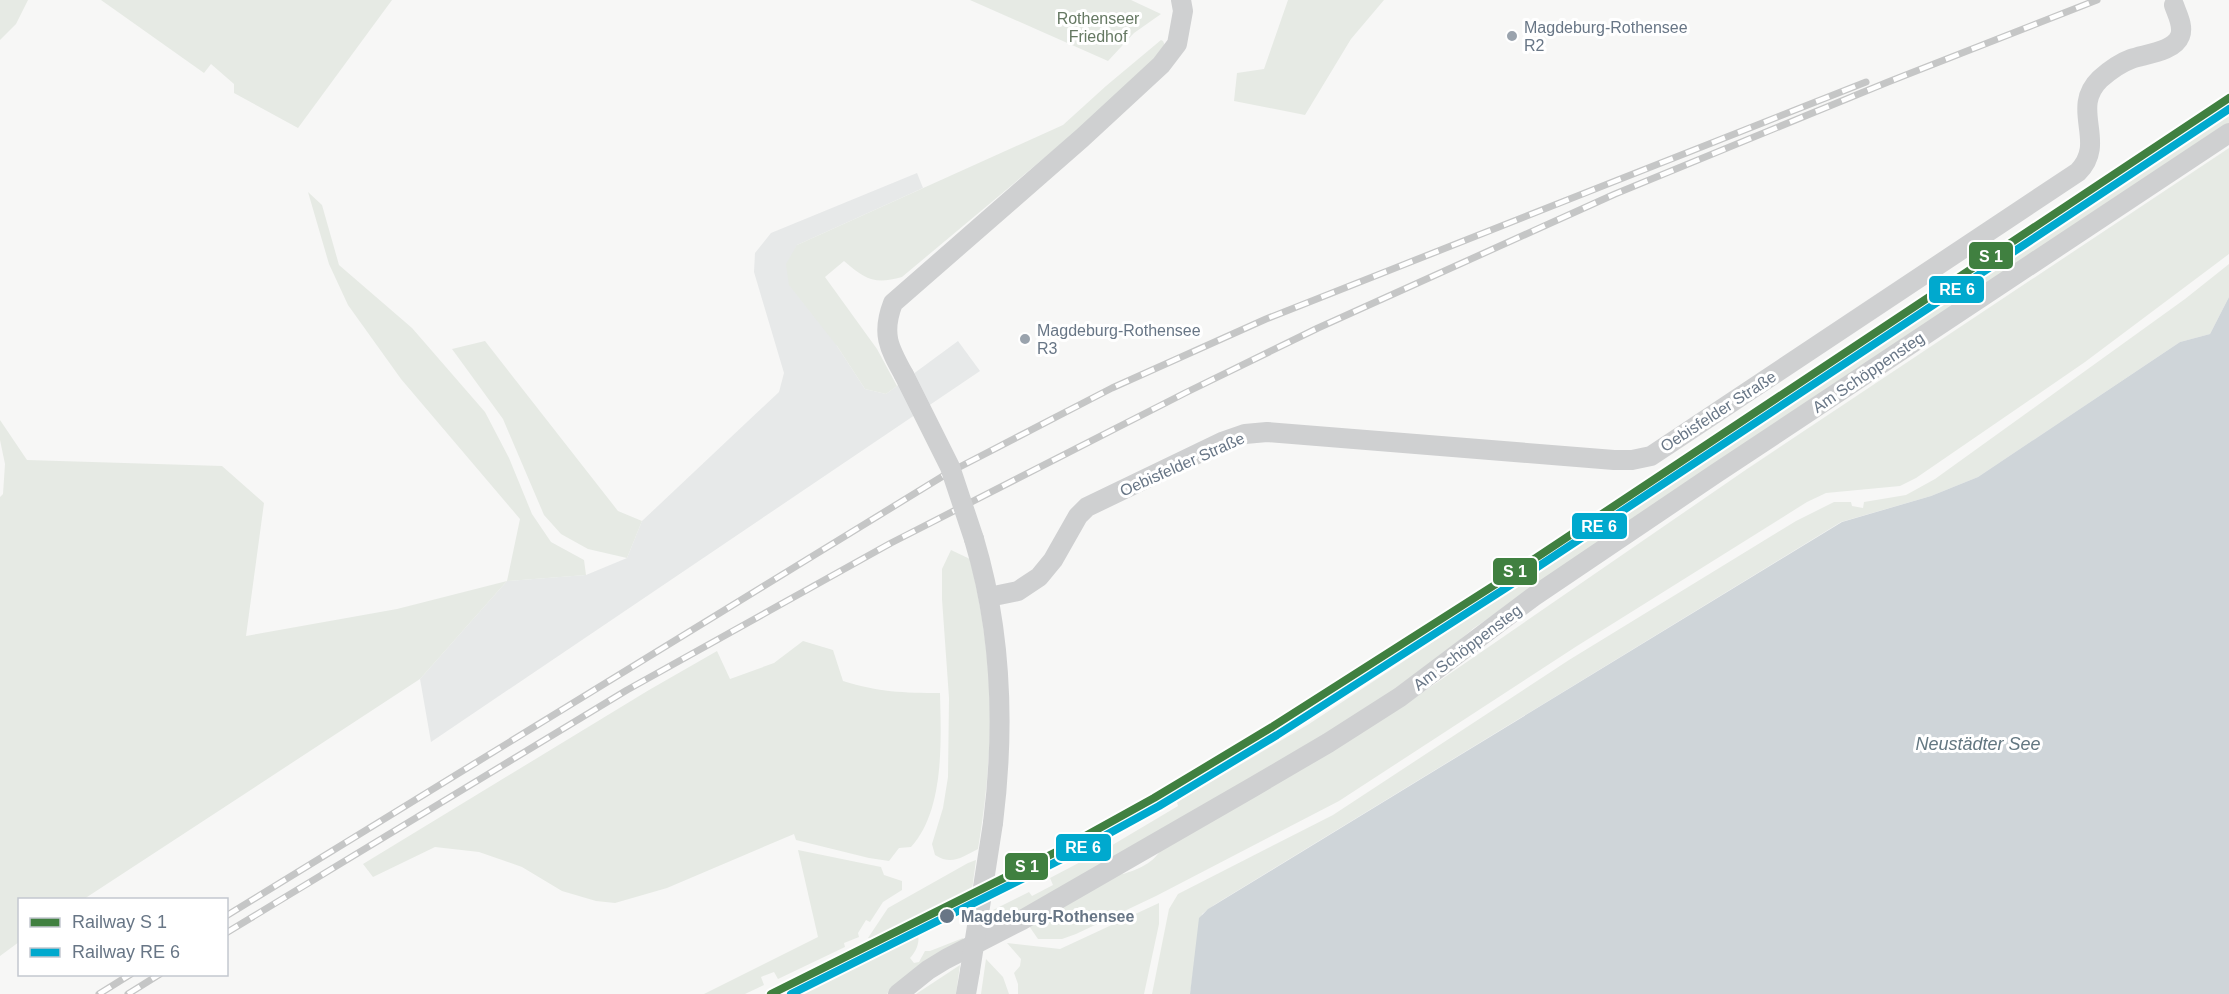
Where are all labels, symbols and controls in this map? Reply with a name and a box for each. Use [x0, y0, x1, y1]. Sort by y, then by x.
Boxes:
park label: Rothenseer Friedhof [1057, 10, 1140, 45]
place label: Magdeburg-Rothensee R2 [1524, 19, 1688, 54]
marker: Magdeburg-Rothensee R2 [1505, 29, 1519, 43]
line badge: S 1 [1968, 241, 2014, 270]
text: S 1 [1979, 248, 2003, 265]
line badge: RE 6 [1928, 275, 1985, 304]
text: RE 6 [1939, 281, 1975, 298]
place label: Magdeburg-Rothensee R3 [1037, 322, 1201, 357]
street label: Am Schöppensteg [1809, 329, 1927, 416]
marker: Magdeburg-Rothensee R3 [1018, 332, 1032, 346]
street label: Oebisfelder Straße [1657, 368, 1779, 455]
street label: Oebisfelder Straße [1117, 429, 1247, 500]
line badge: RE 6 [1571, 512, 1628, 540]
text: RE 6 [1581, 518, 1617, 535]
line badge: S 1 [1492, 557, 1538, 586]
text: S 1 [1503, 563, 1527, 580]
street label: Am Schöppensteg [1410, 601, 1525, 694]
water label: Neustädter See [1915, 734, 2041, 754]
line badge: RE 6 [1055, 833, 1112, 862]
text: RE 6 [1065, 839, 1101, 856]
line badge: S 1 [1004, 852, 1049, 881]
text: S 1 [1015, 858, 1039, 875]
legend [18, 898, 228, 976]
marker: Magdeburg-Rothensee [938, 907, 956, 925]
place label: Magdeburg-Rothensee [961, 908, 1134, 925]
text: Railway S 1 [72, 912, 167, 932]
text: Railway RE 6 [72, 942, 180, 962]

